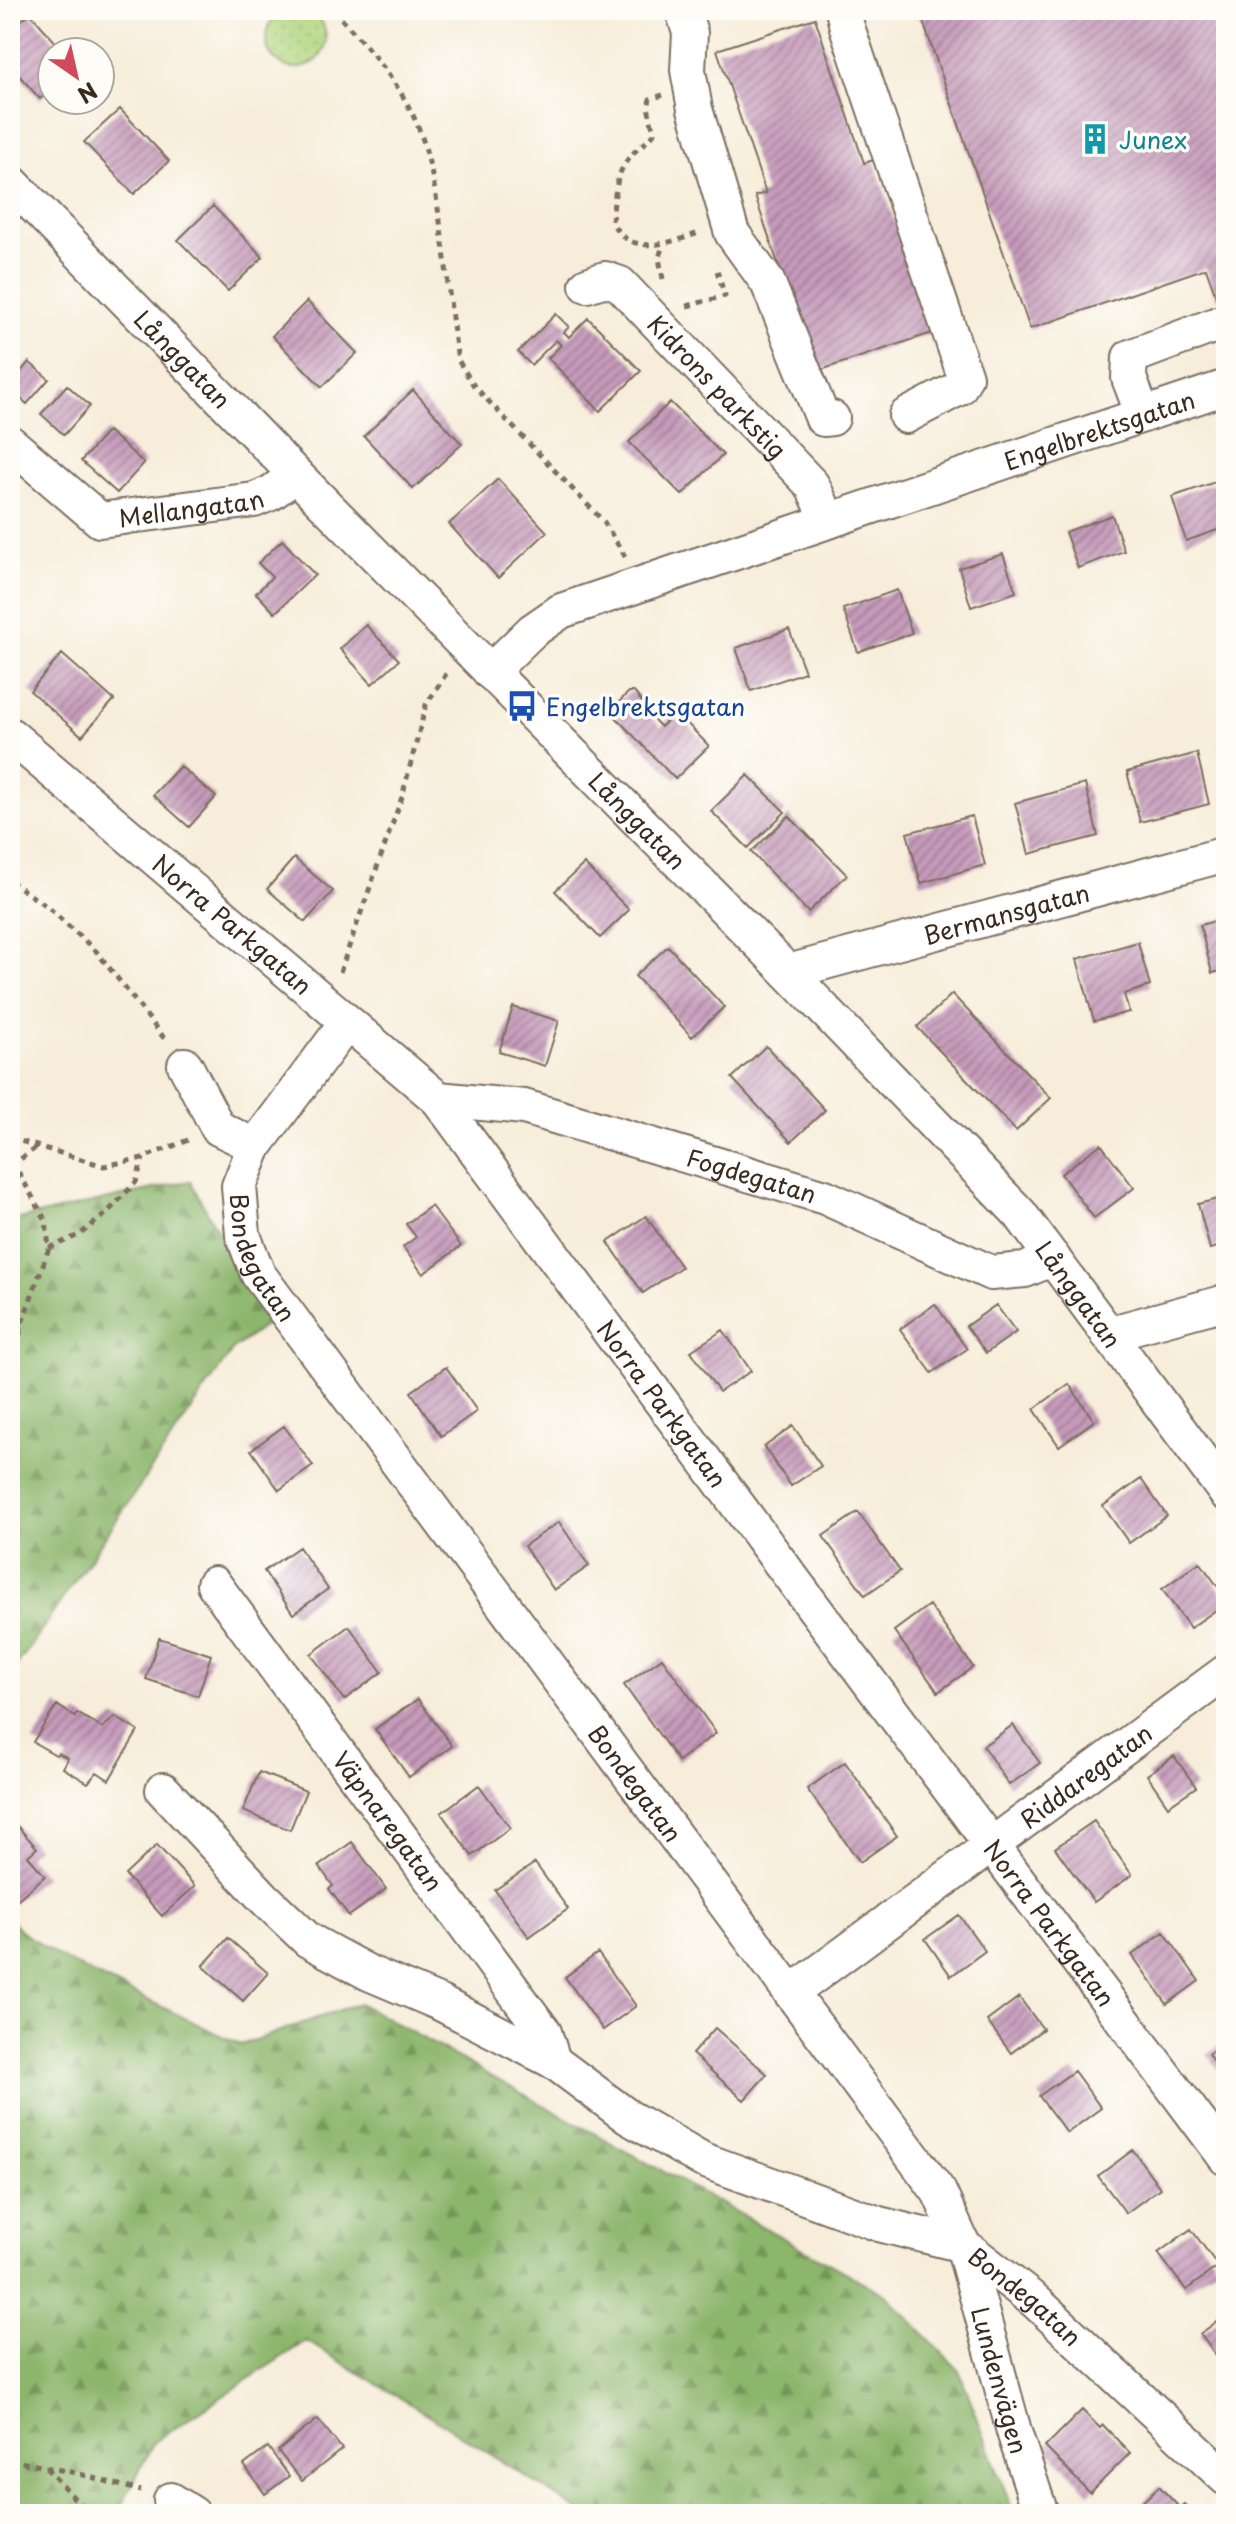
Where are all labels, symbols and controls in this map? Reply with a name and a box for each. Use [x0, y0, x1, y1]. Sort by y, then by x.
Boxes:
north arrow [36, 36, 116, 116]
text: N [72, 75, 104, 112]
place label: Junex [1119, 121, 1187, 157]
building icon: Junex [1078, 122, 1112, 156]
street label: Långgatan [126, 301, 240, 416]
street label: Kidrons parkstig [640, 306, 795, 466]
street label: Engelbrektsgatan [999, 381, 1200, 479]
street label: Mellangatan [116, 480, 269, 535]
place label: Engelbrektsgatan [546, 688, 745, 724]
bus stop icon: Engelbrektsgatan [505, 689, 539, 723]
street label: Långgatan [581, 763, 695, 878]
street label: Norra Parkgatan [144, 846, 320, 1003]
street label: Bermansgatan [919, 874, 1093, 953]
street label: Fogdegatan [682, 1139, 821, 1211]
street label: Bondegatan [222, 1192, 305, 1329]
street label: Långgatan [1027, 1233, 1131, 1355]
street label: Norra Parkgatan [589, 1312, 736, 1495]
street label: Riddaregatan [1012, 1715, 1159, 1837]
street label: Bondegatan [580, 1717, 691, 1849]
street label: Väpnaregatan [325, 1743, 452, 1898]
street label: Norra Parkgatan [975, 1832, 1124, 2014]
street label: Bondegatan [961, 2238, 1090, 2354]
street label: Lundenvägen [963, 2302, 1038, 2458]

